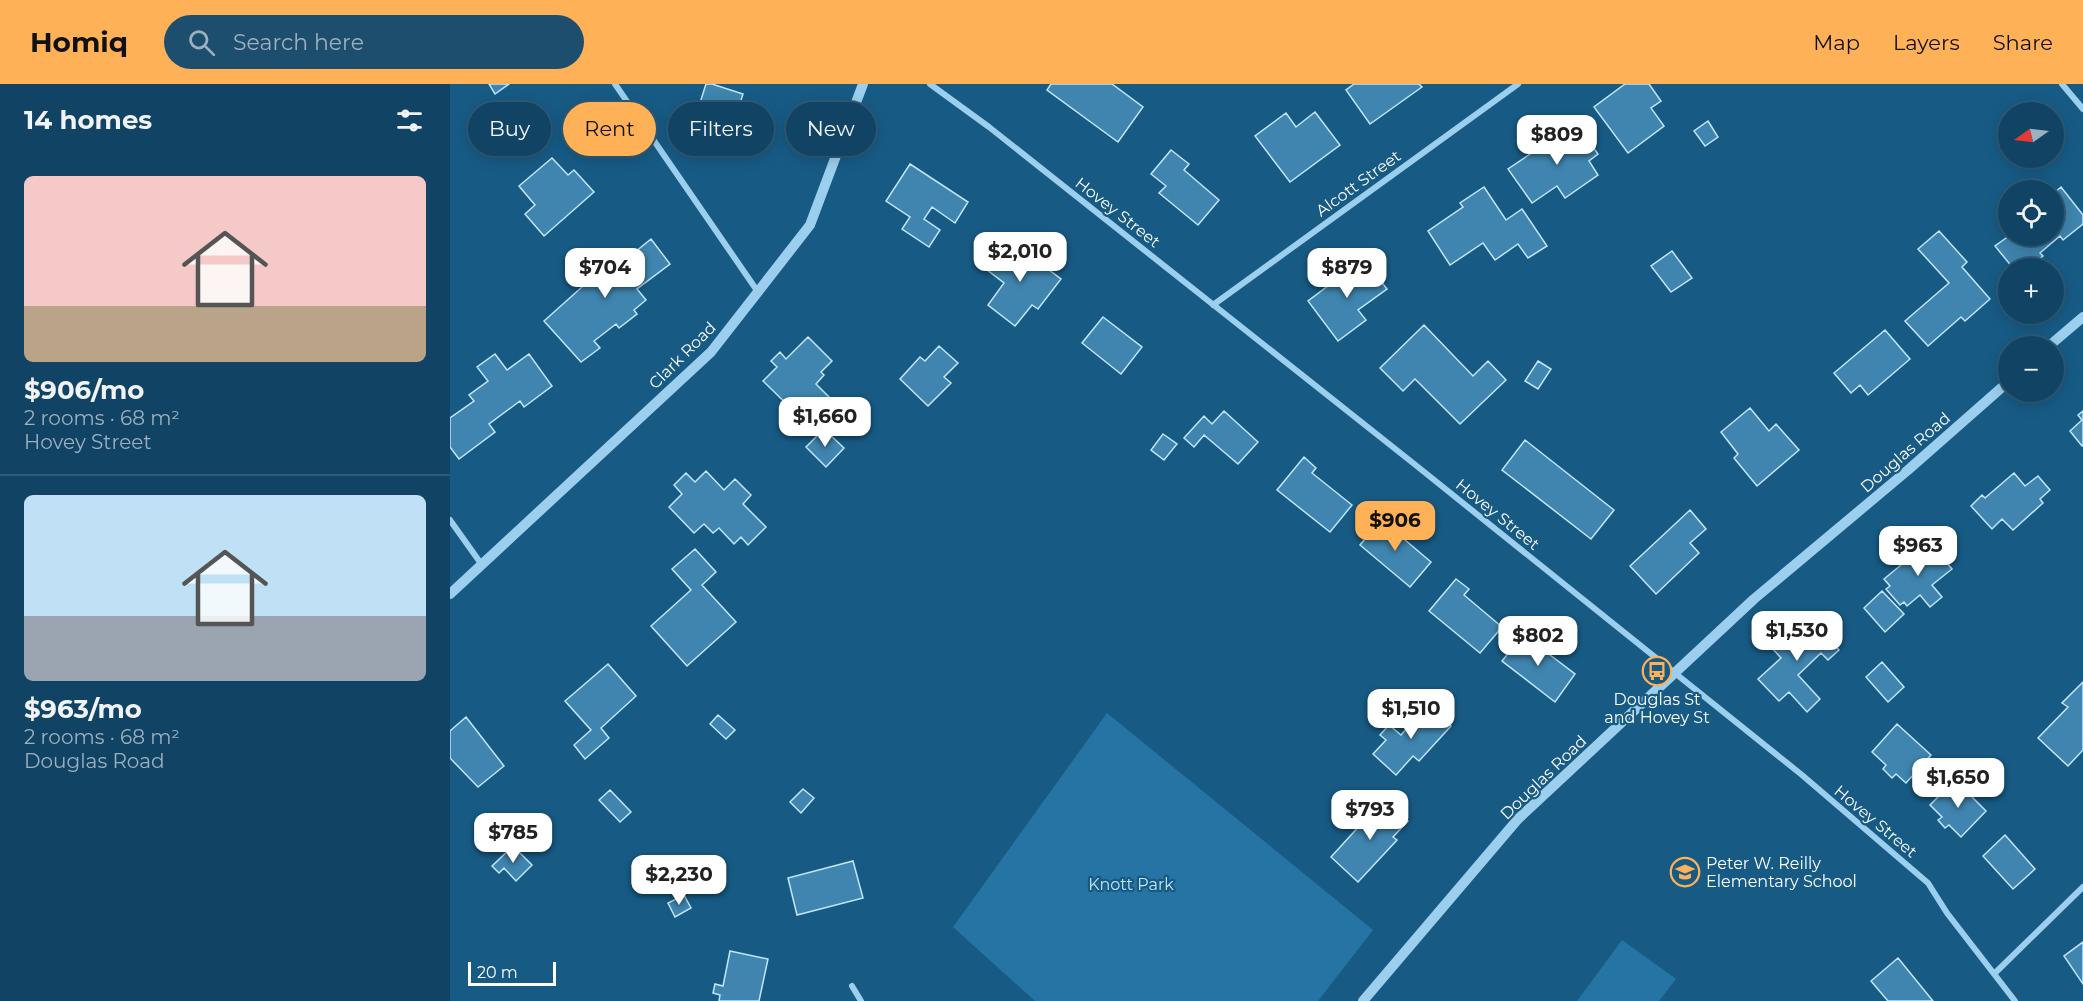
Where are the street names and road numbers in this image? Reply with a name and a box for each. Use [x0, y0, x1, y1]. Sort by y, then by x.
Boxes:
street label: Alcott Street [1312, 146, 1405, 220]
street label: Hovey Street [1072, 173, 1164, 252]
street label: Clark Road [645, 318, 720, 393]
street label: Douglas Road [1857, 408, 1954, 496]
street label: Hovey Street [1452, 475, 1544, 554]
street label: Douglas Road [1496, 731, 1590, 823]
street label: Hovey Street [1830, 781, 1921, 862]

